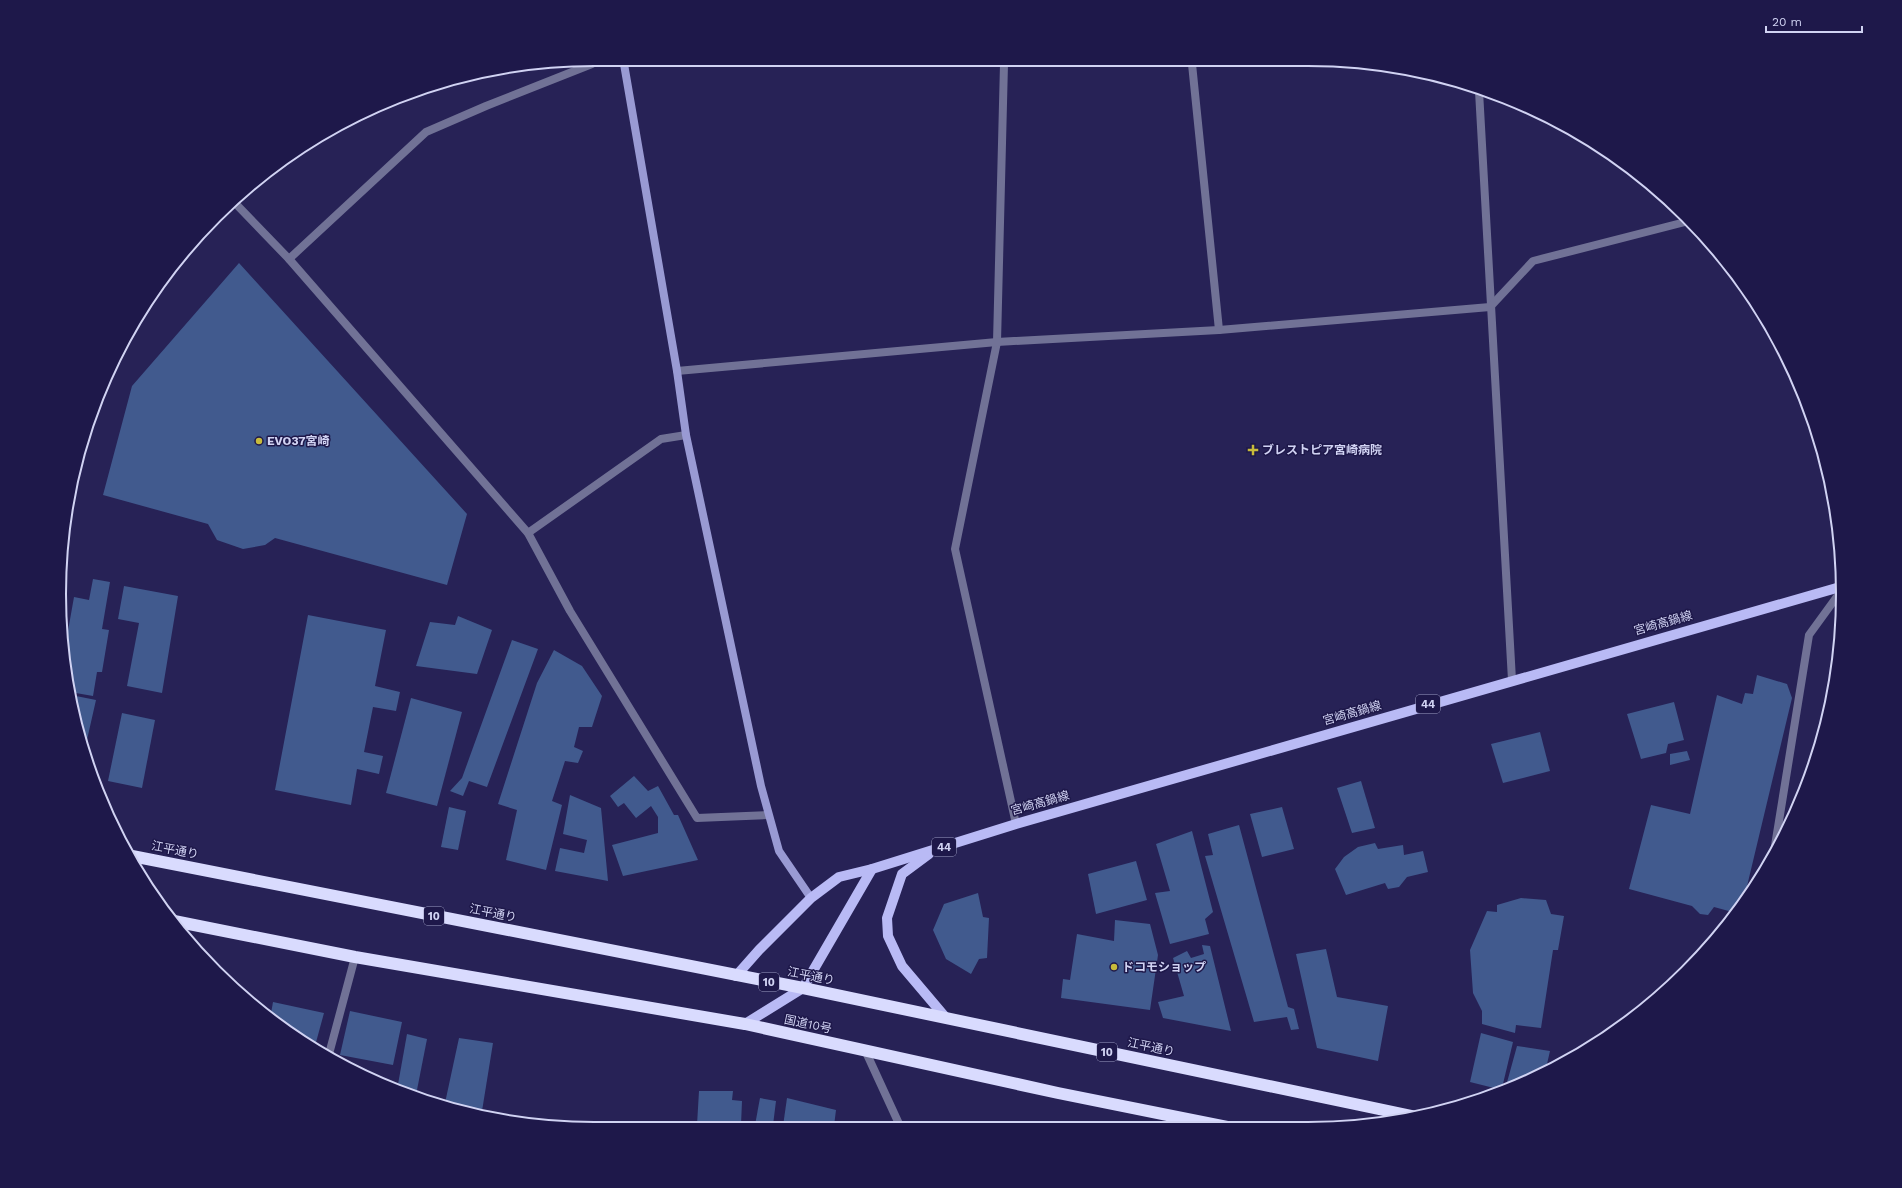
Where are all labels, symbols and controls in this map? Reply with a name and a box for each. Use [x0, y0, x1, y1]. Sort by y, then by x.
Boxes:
scale bar [1766, 8, 1862, 34]
text: 20 m [1772, 15, 1802, 29]
place label: EVO37宮崎 [267, 434, 329, 448]
marker: EVO37宮崎 [254, 436, 264, 446]
place label: ブレストピア宮崎病院 [1262, 443, 1382, 457]
marker: ブレストピア宮崎病院 [1247, 444, 1259, 456]
street label: 宮崎高鍋線 [1632, 608, 1694, 638]
road number: 44 [1416, 695, 1440, 713]
street label: 宮崎高鍋線 [1321, 698, 1383, 728]
street label: 宮崎高鍋線 [1009, 788, 1071, 818]
road number: 44 [932, 838, 956, 856]
street label: 江平通り [150, 839, 200, 861]
street label: 江平通り [468, 902, 518, 924]
road number: 10 [424, 907, 444, 925]
place label: ドコモショップ [1122, 960, 1206, 974]
marker: ドコモショップ [1109, 962, 1119, 972]
street label: 江平通り [786, 965, 836, 987]
road number: 10 [759, 973, 779, 991]
street label: 国道10号 [783, 1012, 833, 1036]
street label: 江平通り [1126, 1035, 1176, 1059]
road number: 10 [1097, 1043, 1117, 1061]

